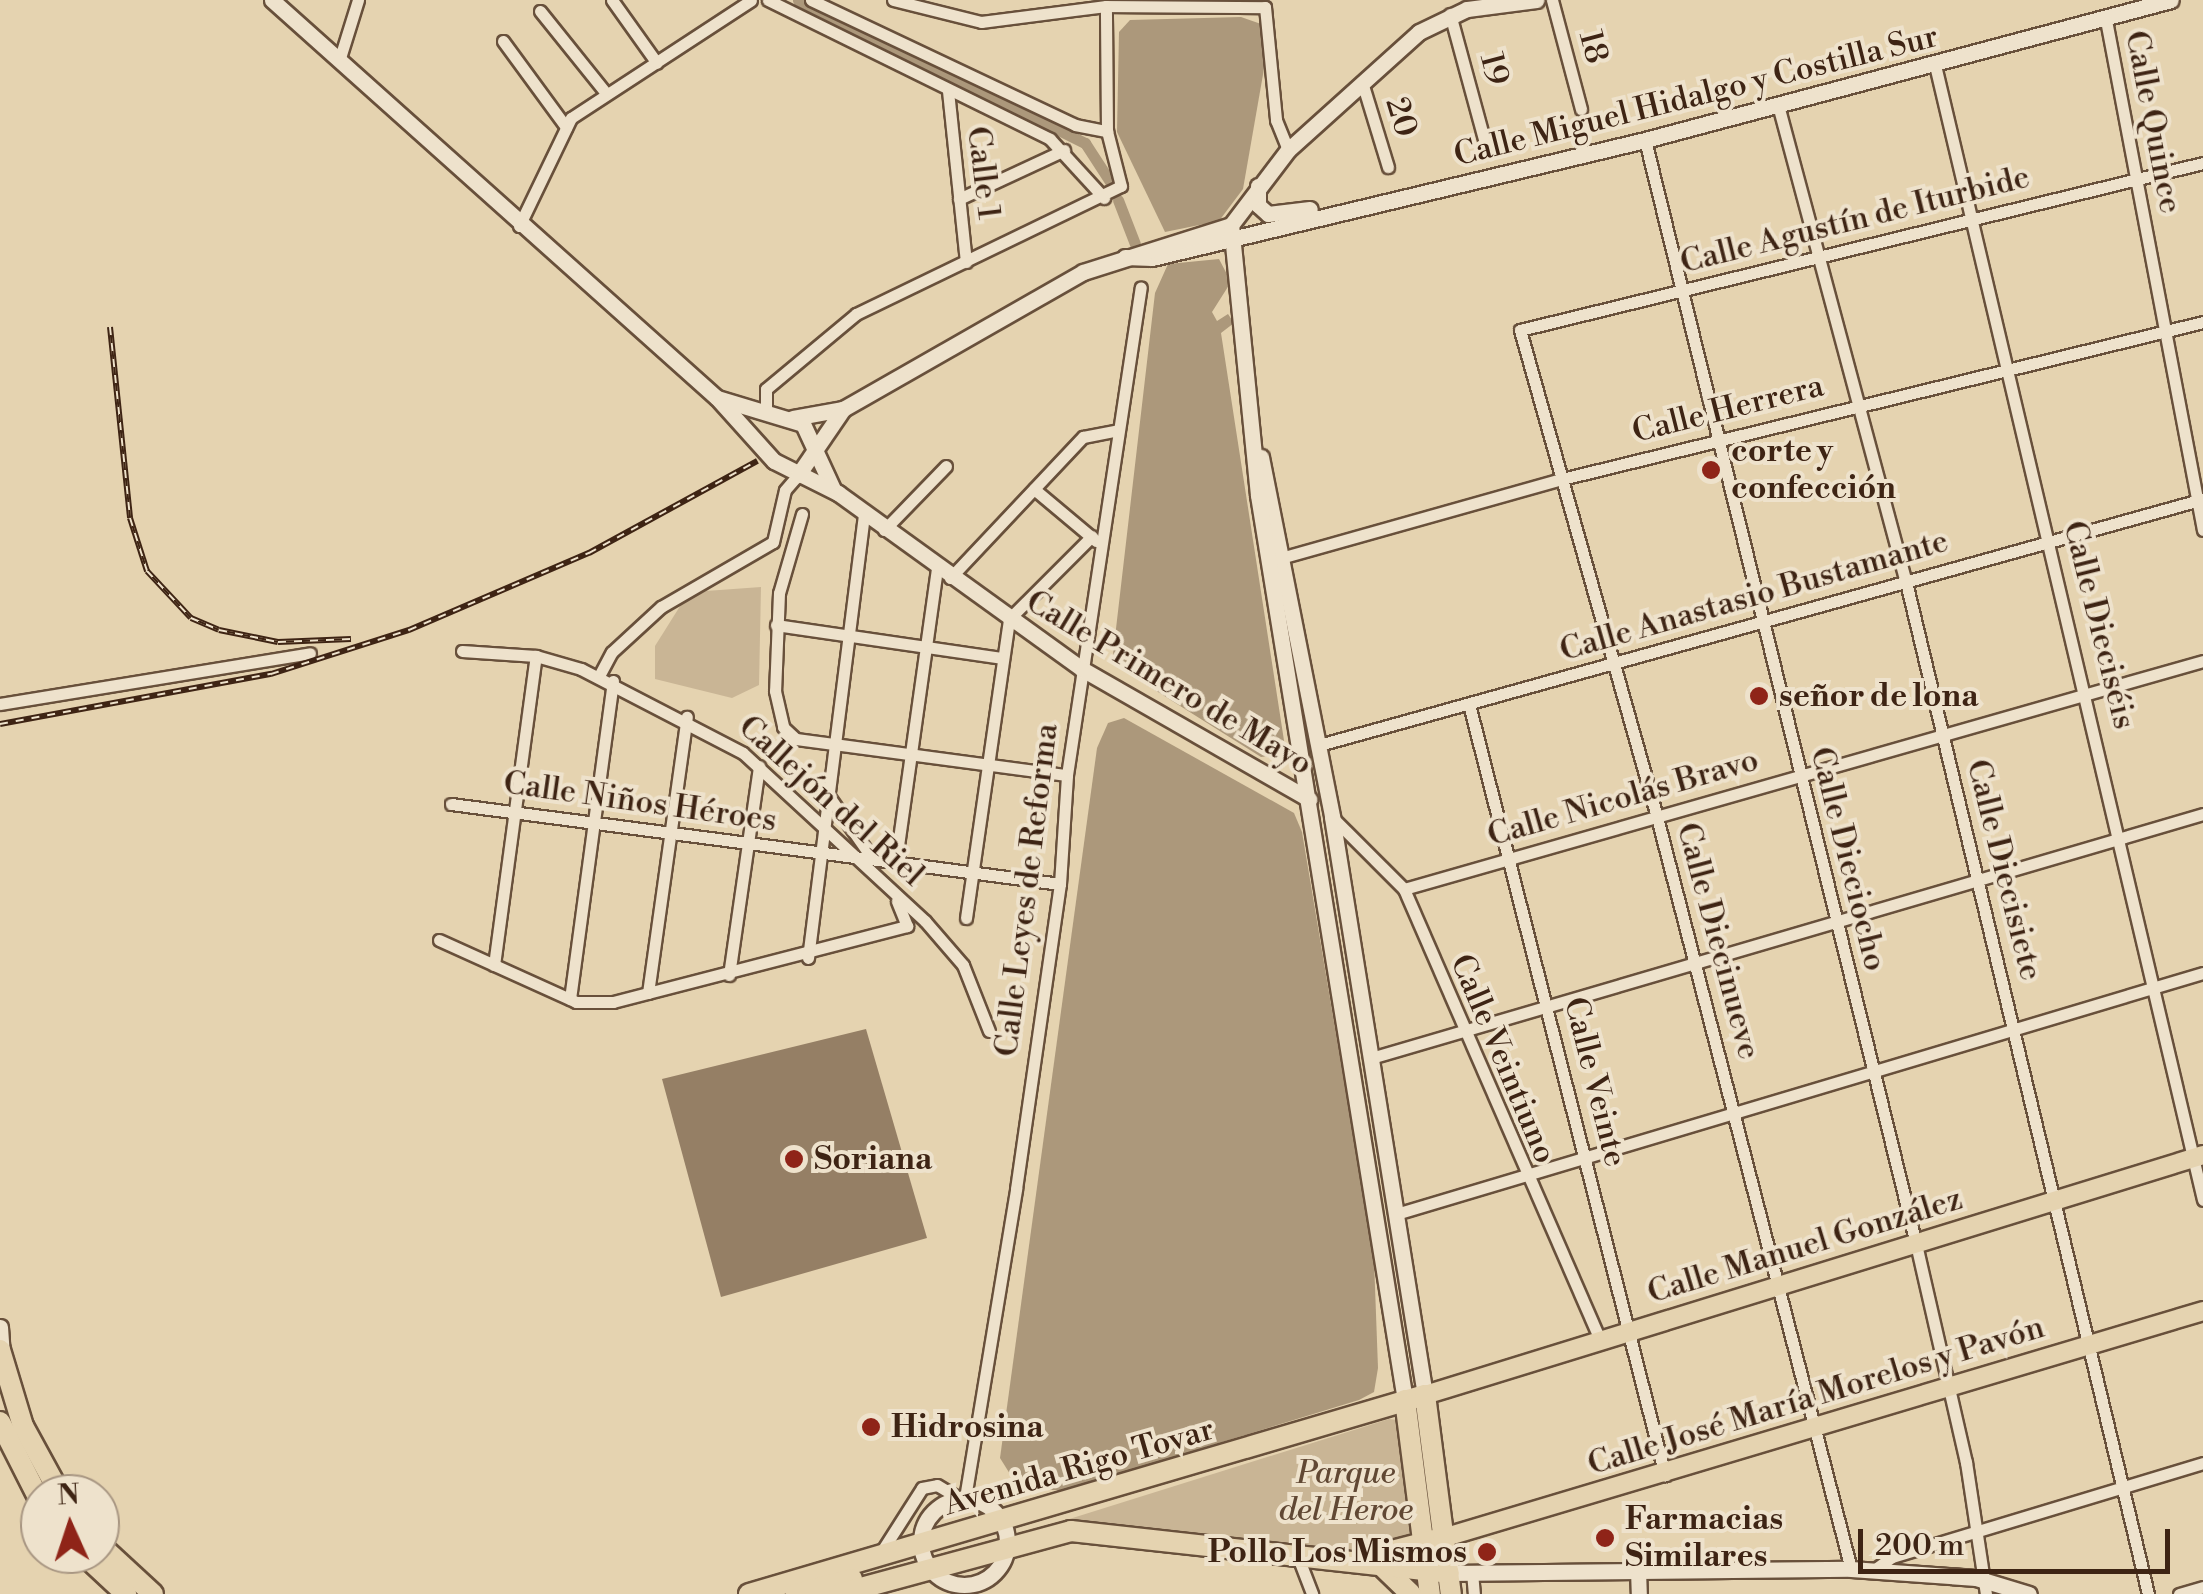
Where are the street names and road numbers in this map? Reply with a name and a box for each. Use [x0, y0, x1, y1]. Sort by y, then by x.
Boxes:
street label: Calle Miguel Hidalgo y Costilla Sur [1450, 17, 1942, 175]
street label: 18 [1570, 26, 1616, 68]
street label: Calle Quince [2116, 27, 2190, 217]
street label: 19 [1471, 49, 1517, 89]
street label: 20 [1377, 93, 1425, 141]
street label: Calle 1 [958, 124, 1008, 222]
street label: Calle Agustín de Iturbide [1676, 158, 2034, 282]
street label: Calle Herrera [1628, 367, 1828, 451]
street label: Calle Dieciséis [2055, 517, 2143, 733]
street label: Calle Anastasio Bustamante [1555, 522, 1953, 670]
street label: Calle Primero de Mayo [1019, 582, 1319, 784]
street label: Callejón del Riel [730, 708, 932, 894]
street label: Calle Leyes de Reforma [988, 721, 1066, 1059]
street label: Calle Nicolás Bravo [1483, 741, 1763, 855]
street label: Calle Dieciocho [1802, 743, 1894, 975]
street label: Calle Diecisiete [1958, 756, 2050, 984]
street label: Calle Niños Héroes [501, 764, 779, 840]
street label: Calle Diecinueve [1668, 819, 1768, 1063]
street label: Calle Veintiuno [1442, 949, 1564, 1169]
street label: Calle Veinte [1555, 993, 1635, 1171]
street label: Calle Manuel González [1643, 1180, 1967, 1312]
street label: Calle José María Morelos y Pavón [1583, 1308, 2049, 1484]
street label: Avenida Rigo Tovar [940, 1410, 1218, 1524]

